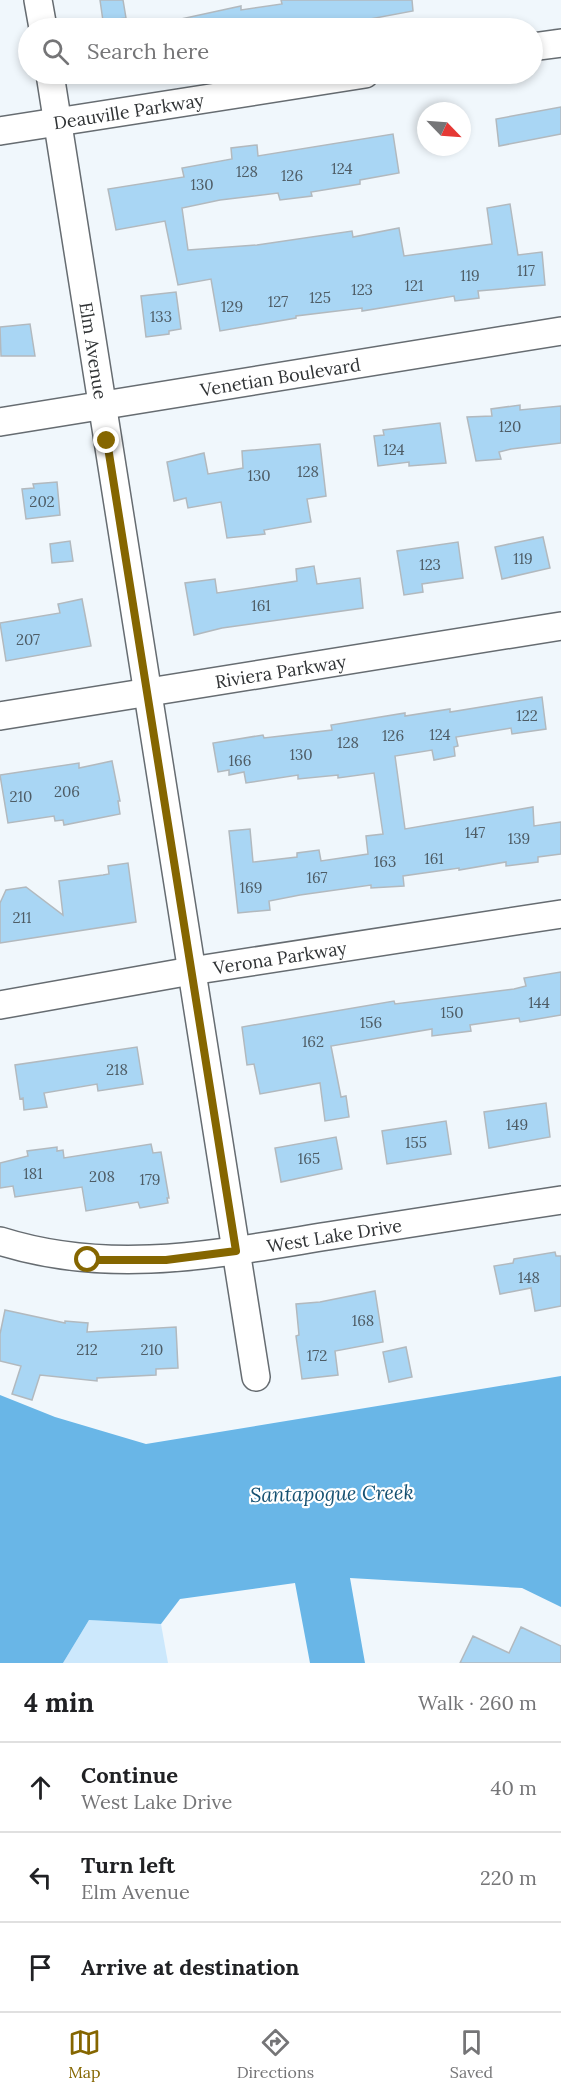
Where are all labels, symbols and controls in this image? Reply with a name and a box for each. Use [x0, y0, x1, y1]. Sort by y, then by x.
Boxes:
search box [18, 18, 543, 84]
icon: search [39, 35, 72, 68]
text: Search here [87, 37, 209, 65]
street label: Deauville Parkway [52, 88, 206, 134]
north arrow [417, 102, 471, 156]
house number: 124 [331, 159, 353, 178]
house number: 128 [236, 162, 258, 181]
house number: 126 [281, 166, 303, 185]
house number: 130 [190, 175, 214, 194]
house number: 117 [517, 261, 535, 280]
house number: 119 [460, 266, 480, 285]
house number: 121 [405, 276, 423, 295]
house number: 123 [351, 280, 373, 299]
house number: 125 [309, 288, 331, 307]
house number: 127 [268, 292, 288, 311]
house number: 129 [221, 297, 243, 316]
street label: Elm Avenue [75, 300, 113, 401]
house number: 133 [150, 307, 172, 326]
street label: Venetian Boulevard [197, 352, 362, 401]
house number: 120 [499, 417, 521, 436]
route end [93, 427, 119, 453]
house number: 124 [383, 440, 405, 459]
house number: 128 [297, 462, 319, 481]
house number: 130 [247, 466, 271, 485]
house number: 202 [29, 492, 55, 511]
house number: 119 [513, 549, 533, 568]
house number: 123 [419, 555, 441, 574]
house number: 161 [251, 596, 271, 615]
house number: 207 [16, 630, 40, 649]
street label: Riviera Parkway [213, 649, 348, 693]
house number: 122 [516, 706, 538, 725]
house number: 124 [429, 725, 451, 744]
house number: 126 [382, 726, 404, 745]
house number: 128 [337, 733, 359, 752]
house number: 130 [289, 745, 313, 764]
house number: 166 [229, 751, 251, 770]
house number: 206 [54, 782, 80, 801]
house number: 210 [10, 787, 32, 806]
house number: 147 [465, 823, 485, 842]
house number: 139 [508, 829, 530, 848]
house number: 161 [424, 849, 444, 868]
house number: 163 [374, 852, 396, 871]
house number: 167 [307, 868, 328, 887]
house number: 169 [240, 878, 262, 897]
house number: 211 [13, 908, 31, 927]
street label: Verona Parkway [211, 936, 349, 979]
house number: 144 [528, 993, 550, 1012]
house number: 150 [441, 1003, 463, 1022]
house number: 156 [360, 1013, 382, 1032]
house number: 162 [302, 1032, 324, 1051]
house number: 218 [106, 1060, 128, 1079]
house number: 149 [506, 1115, 528, 1134]
house number: 155 [405, 1133, 427, 1152]
house number: 165 [298, 1149, 320, 1168]
house number: 181 [23, 1164, 43, 1183]
house number: 208 [89, 1167, 115, 1186]
house number: 179 [139, 1170, 161, 1189]
street label: West Lake Drive [265, 1213, 404, 1257]
route start [74, 1246, 100, 1272]
house number: 148 [518, 1268, 540, 1287]
house number: 168 [352, 1311, 374, 1330]
house number: 212 [76, 1340, 98, 1359]
house number: 210 [141, 1340, 163, 1359]
house number: 172 [307, 1346, 327, 1365]
water label: Santapogue Creek [250, 1479, 414, 1507]
text: 4 min [24, 1686, 94, 1719]
text: Walk · 260 m [418, 1690, 537, 1715]
text: Continue [81, 1761, 178, 1789]
icon: ahead [24, 1771, 57, 1804]
text: 40 m [491, 1775, 537, 1800]
text: West Lake Drive [81, 1789, 232, 1814]
text: Turn left [81, 1851, 175, 1879]
icon: left [24, 1861, 57, 1894]
text: 220 m [480, 1865, 537, 1890]
text: Elm Avenue [81, 1879, 190, 1904]
icon: arrive [24, 1951, 57, 1984]
text: Arrive at destination [81, 1953, 299, 1981]
tab: Map [68, 2026, 101, 2082]
tab: Directions [237, 2026, 314, 2082]
tab: Saved [450, 2026, 493, 2082]

